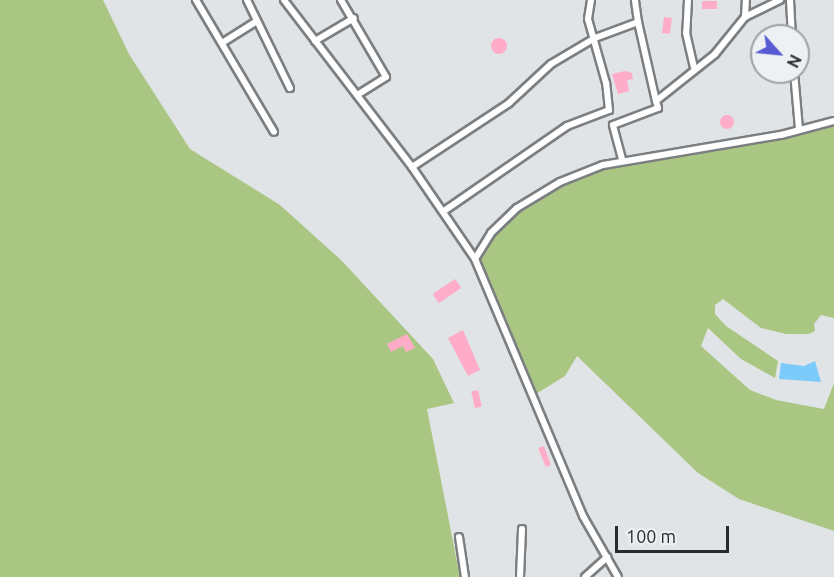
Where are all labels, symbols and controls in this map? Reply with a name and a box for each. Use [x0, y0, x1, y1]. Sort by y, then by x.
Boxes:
north arrow [750, 24, 810, 84]
text: N [784, 52, 805, 71]
scale bar [618, 514, 732, 552]
text: 100 m [626, 526, 676, 546]

